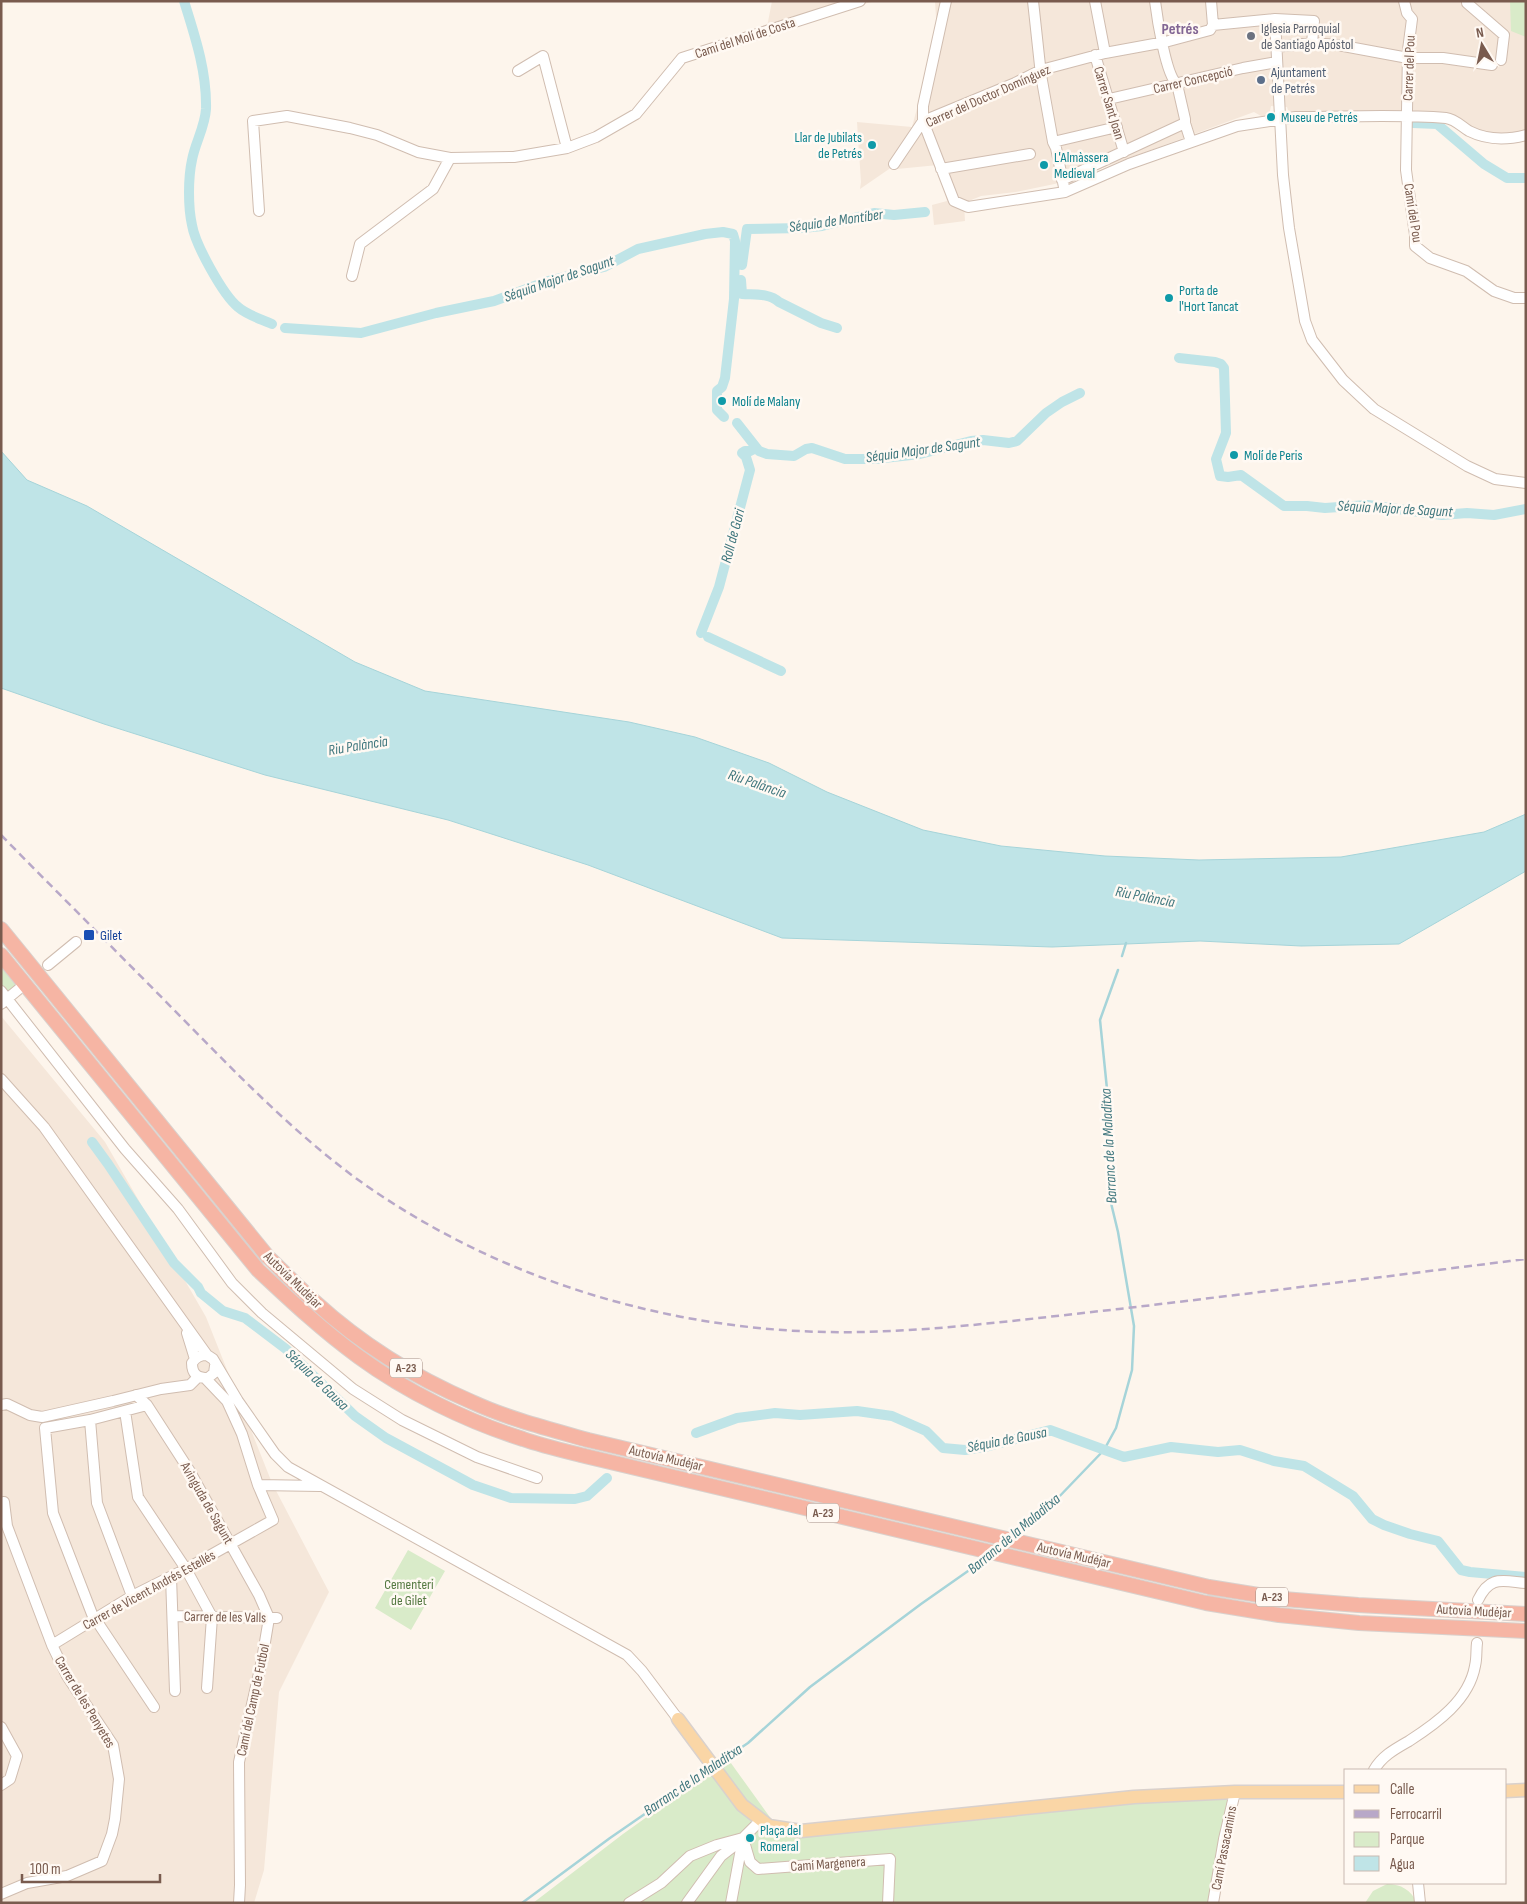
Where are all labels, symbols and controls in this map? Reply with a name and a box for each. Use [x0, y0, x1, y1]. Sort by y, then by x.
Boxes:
street label: Camí del Molí de Costa [693, 14, 797, 62]
district label: Petrés [1161, 20, 1199, 39]
place label: Iglesia Parroquial de Santiago Apóstol [1261, 20, 1353, 53]
north arrow [1457, 20, 1507, 70]
text: N [1475, 24, 1485, 42]
marker: Iglesia Parroquial de Santiago Apóstol [1245, 30, 1257, 42]
street label: Carrer del Pou [1399, 35, 1419, 101]
street label: Carrer del Doctor Domínguez [923, 61, 1053, 131]
street label: Carrer Concepció [1152, 63, 1235, 97]
street label: Carrer Sant Joan [1090, 64, 1128, 142]
place label: Ajuntament de Petrés [1270, 64, 1326, 97]
marker: Ajuntament de Petrés [1255, 74, 1267, 86]
place label: Museu de Petrés [1281, 109, 1358, 126]
marker: Museu de Petrés [1265, 111, 1277, 123]
place label: Llar de Jubilats de Petrés [795, 129, 862, 162]
marker: Llar de Jubilats de Petrés [866, 139, 878, 151]
place label: L'Almàssera Medieval [1054, 149, 1108, 182]
marker: L'Almàssera Medieval [1038, 159, 1050, 171]
street label: Camí del Pou [1400, 182, 1426, 244]
water label: Séquia de Montíber [788, 205, 885, 237]
water label: Séquia Major de Sagunt [501, 251, 617, 307]
place label: Porta de l'Hort Tancat [1179, 282, 1239, 315]
marker: Porta de l'Hort Tancat [1163, 292, 1175, 304]
place label: Molí de Malany [732, 393, 801, 410]
marker: Molí de Malany [716, 395, 728, 407]
water label: Séquia Major de Sagunt [865, 432, 982, 467]
place label: Molí de Peris [1244, 447, 1302, 464]
marker: Molí de Peris [1228, 449, 1240, 461]
water label: Séquia Major de Sagunt [1337, 496, 1454, 522]
water label: Roll de Gori [717, 506, 750, 565]
water label: Riu Palància [327, 732, 389, 760]
water label: Riu Palància [726, 765, 788, 803]
water label: Riu Palància [1114, 882, 1176, 912]
place label: Gilet [100, 927, 122, 944]
marker: Gilet [82, 928, 96, 942]
water label: Barranc de la Maladitxa [1096, 1088, 1122, 1204]
street label: Autovía Mudéjar [259, 1247, 326, 1312]
water label: Séquia de Gausa [281, 1345, 353, 1415]
road number: A-23 [390, 1359, 422, 1378]
water label: Séquia de Gausa [966, 1423, 1048, 1457]
street label: Autovía Mudéjar [627, 1441, 704, 1475]
street label: Avinguda de Sagunt [176, 1458, 237, 1547]
water label: Barranc de la Maladitxa [964, 1490, 1064, 1578]
road number: A-23 [807, 1504, 839, 1522]
street label: Autovía Mudéjar [1035, 1538, 1112, 1572]
street label: Carrer de Vicent Andrés Estellés [80, 1546, 218, 1634]
park label: Cementeri de Gilet [384, 1576, 434, 1609]
road number: A-23 [1256, 1588, 1288, 1606]
street label: Autovía Mudéjar [1435, 1600, 1512, 1621]
street label: Carrer de les Valls [184, 1608, 266, 1626]
street label: Camí del Camp de Futbol [233, 1642, 273, 1758]
street label: Carrer de les Penyetes [51, 1653, 119, 1751]
water label: Barranc de la Maladitxa [640, 1740, 746, 1820]
legend [1344, 1769, 1507, 1884]
text: Calle [1390, 1780, 1414, 1799]
street label: Camí Passacamins [1207, 1804, 1241, 1892]
text: Ferrocarril [1390, 1805, 1442, 1824]
place label: Plaça del Romeral [760, 1822, 801, 1855]
text: Parque [1390, 1830, 1425, 1849]
marker: Plaça del Romeral [744, 1832, 756, 1844]
scale bar [22, 1852, 160, 1884]
street label: Camí Margenera [790, 1853, 866, 1875]
text: Agua [1389, 1855, 1415, 1874]
text: 100 m [30, 1860, 61, 1879]

